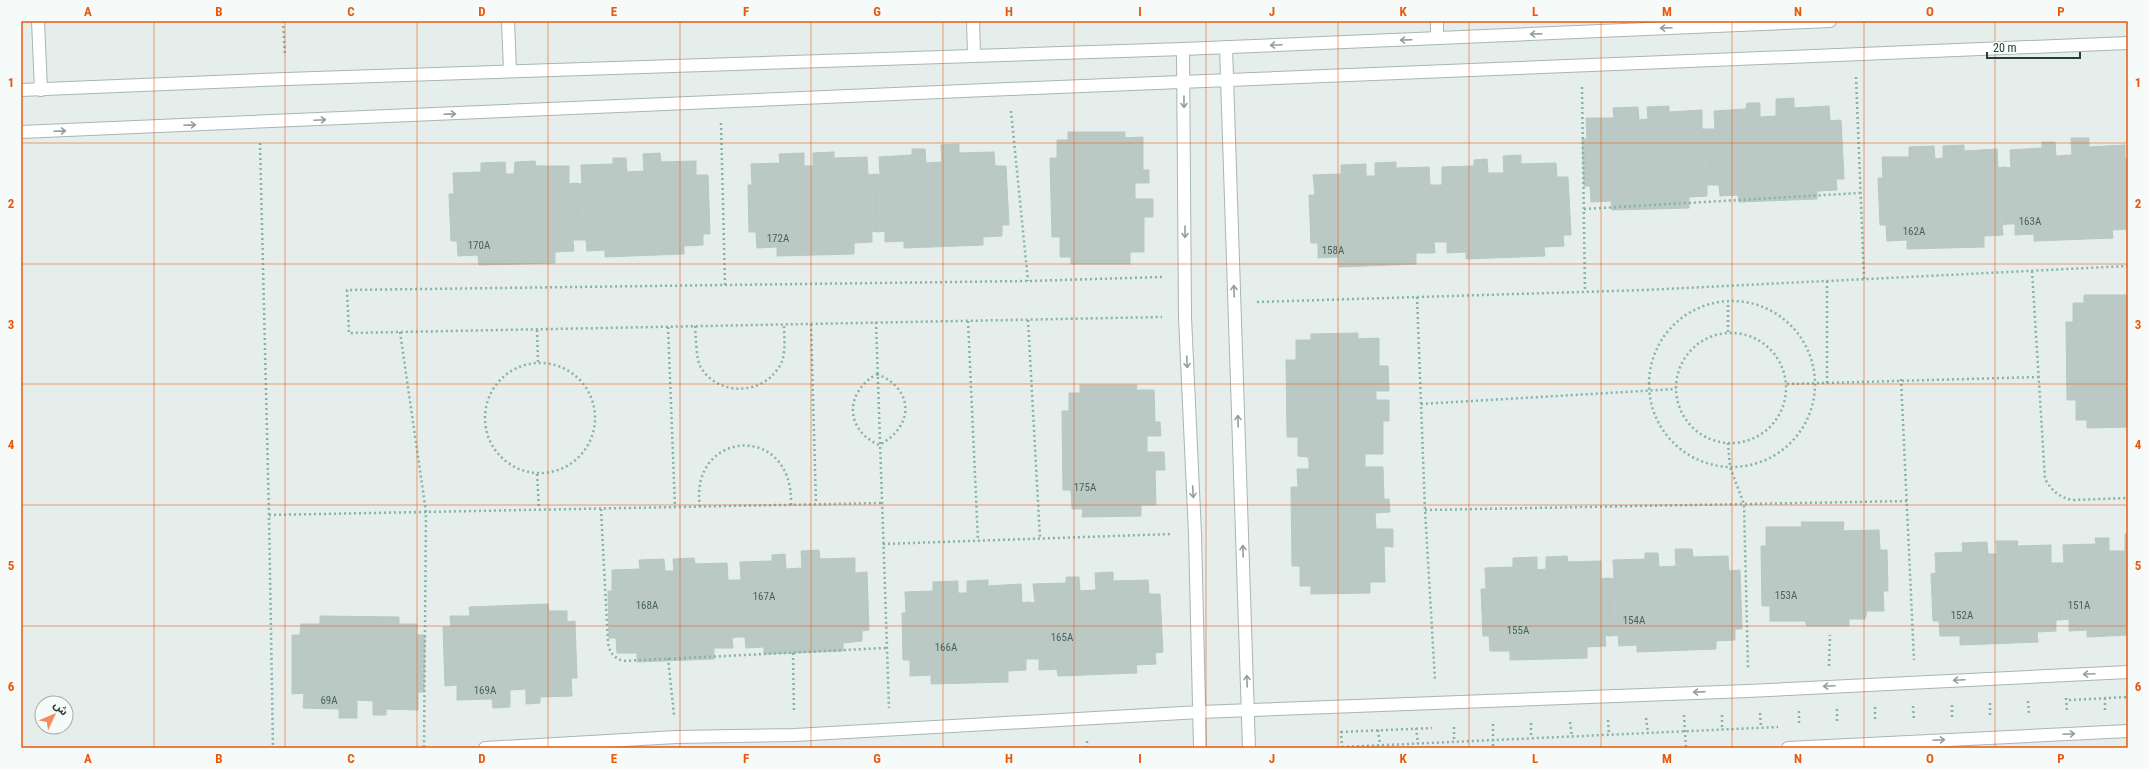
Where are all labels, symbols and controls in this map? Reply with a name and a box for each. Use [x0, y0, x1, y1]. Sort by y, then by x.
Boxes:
text: A [84, 4, 92, 19]
text: B [215, 4, 223, 19]
text: C [347, 4, 355, 19]
text: D [478, 4, 486, 19]
text: E [611, 4, 618, 19]
text: F [743, 4, 749, 19]
text: G [873, 4, 881, 19]
text: H [1005, 4, 1013, 19]
text: I [1138, 4, 1142, 19]
text: J [1269, 4, 1275, 19]
text: K [1399, 4, 1407, 19]
text: L [1532, 4, 1538, 19]
text: M [1662, 4, 1672, 19]
text: N [1794, 4, 1802, 19]
text: O [1926, 4, 1934, 19]
text: P [2057, 4, 2065, 19]
one-way arrow [1660, 25, 1673, 32]
one-way arrow [1530, 30, 1543, 38]
scale bar [1987, 34, 2080, 60]
one-way arrow [1400, 36, 1413, 43]
one-way arrow [1270, 41, 1283, 49]
text: 20 m [1993, 41, 2017, 55]
text: 1 [8, 75, 14, 90]
text: 1 [2135, 75, 2141, 90]
one-way arrow [1180, 95, 1188, 108]
one-way arrow [443, 110, 456, 118]
one-way arrow [313, 116, 326, 123]
one-way arrow [183, 122, 196, 129]
one-way arrow [53, 127, 66, 134]
text: 2 [8, 196, 15, 211]
text: 2 [2135, 196, 2142, 211]
house number: 163A [2019, 215, 2042, 228]
one-way arrow [1181, 225, 1189, 238]
house number: 162A [1903, 225, 1926, 238]
house number: 172A [767, 232, 790, 245]
house number: 170A [468, 239, 491, 252]
house number: 158A [1322, 244, 1345, 257]
one-way arrow [1230, 285, 1238, 298]
text: 3 [8, 317, 14, 332]
text: 3 [2135, 317, 2141, 332]
one-way arrow [1183, 355, 1190, 368]
one-way arrow [1235, 415, 1242, 428]
text: 4 [8, 437, 15, 452]
text: 4 [2135, 437, 2142, 452]
house number: 175A [1074, 481, 1097, 494]
one-way arrow [1189, 485, 1196, 498]
one-way arrow [1239, 545, 1246, 558]
text: 5 [8, 558, 15, 573]
text: 5 [2135, 558, 2142, 573]
house number: 153A [1775, 589, 1798, 602]
house number: 167A [753, 590, 776, 603]
house number: 168A [636, 599, 659, 612]
house number: 151A [2068, 599, 2091, 612]
house number: 152A [1951, 609, 1974, 622]
house number: 154A [1623, 614, 1646, 627]
house number: 155A [1507, 624, 1530, 637]
house number: 165A [1051, 631, 1074, 644]
house number: 166A [935, 641, 958, 654]
one-way arrow [2083, 671, 2096, 678]
one-way arrow [1243, 675, 1251, 688]
one-way arrow [1953, 677, 1966, 684]
text: 6 [8, 679, 15, 694]
text: 6 [2135, 679, 2142, 694]
one-way arrow [1823, 682, 1836, 690]
house number: 169A [474, 684, 497, 697]
one-way arrow [1693, 689, 1706, 696]
house number: 69A [320, 694, 338, 707]
north arrow [34, 695, 74, 735]
text: ش [51, 698, 71, 718]
one-way arrow [2062, 731, 2075, 738]
one-way arrow [1932, 737, 1945, 744]
text: A [84, 751, 92, 766]
text: B [215, 751, 223, 766]
text: C [347, 751, 355, 766]
text: D [478, 751, 486, 766]
text: E [611, 751, 618, 766]
text: F [743, 751, 749, 766]
text: G [873, 751, 881, 766]
text: H [1005, 751, 1013, 766]
text: I [1138, 751, 1142, 766]
text: J [1269, 751, 1275, 766]
text: K [1399, 751, 1407, 766]
text: L [1532, 751, 1538, 766]
text: M [1662, 751, 1672, 766]
text: N [1794, 751, 1802, 766]
text: O [1926, 751, 1934, 766]
text: P [2057, 751, 2065, 766]

